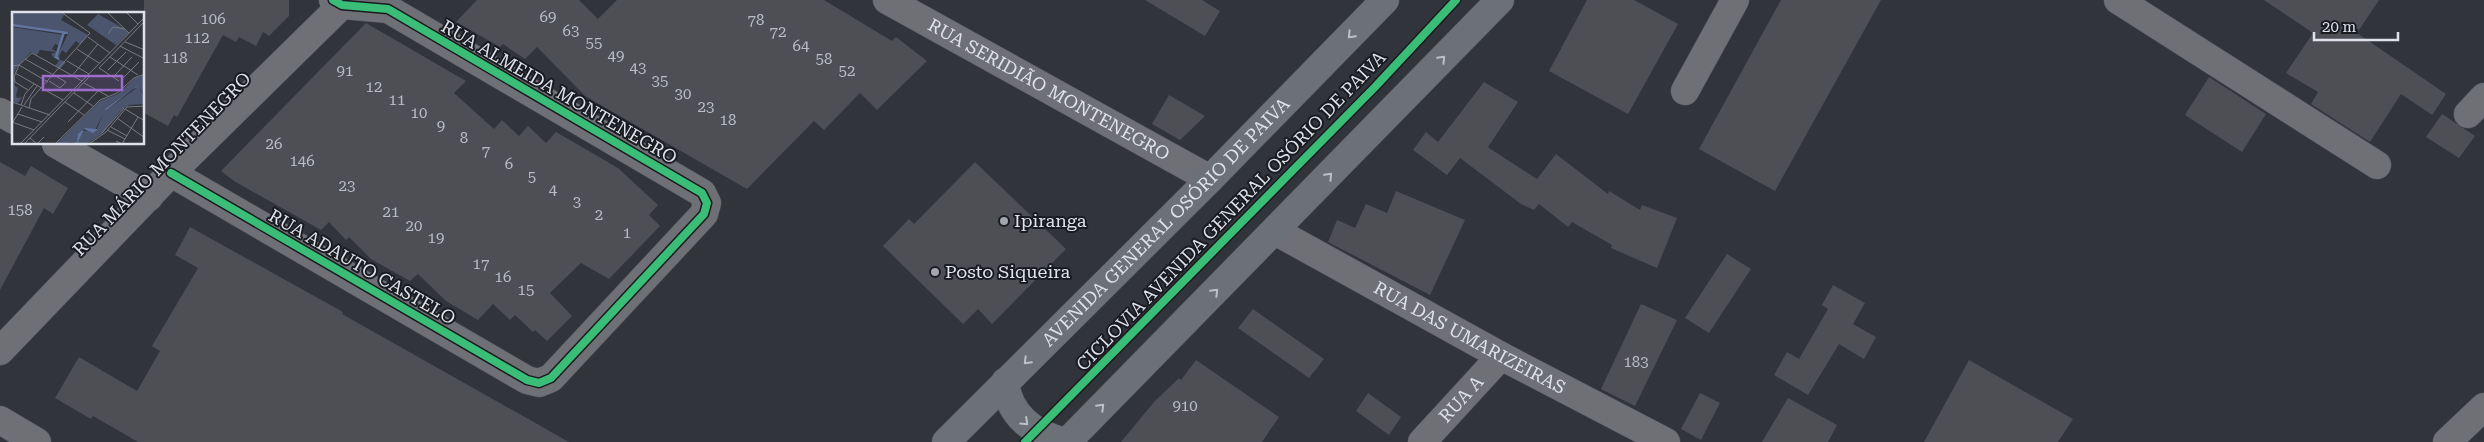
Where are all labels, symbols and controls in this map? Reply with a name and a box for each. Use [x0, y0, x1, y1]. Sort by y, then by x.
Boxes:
house number: 69 [540, 8, 556, 26]
house number: 106 [200, 10, 226, 28]
scale bar [2314, 10, 2398, 42]
house number: 78 [748, 11, 764, 29]
inset map [12, 12, 145, 145]
street label: RUA SERIDIÃO MONTENEGRO [925, 14, 1173, 165]
street label: RUA ALMEIDA MONTENEGRO [438, 15, 681, 168]
text: 20 m [2322, 18, 2357, 36]
house number: 63 [563, 22, 579, 40]
house number: 72 [770, 23, 786, 41]
house number: 112 [184, 29, 210, 47]
one-way arrow [1348, 29, 1357, 38]
house number: 55 [586, 34, 602, 52]
house number: 64 [793, 37, 810, 55]
house number: 49 [608, 47, 624, 65]
street label: CICLOVIA AVENIDA GENERAL OSÓRIO DE PAIVA [1072, 47, 1390, 375]
house number: 118 [162, 49, 188, 67]
house number: 58 [816, 50, 832, 68]
one-way arrow [1437, 56, 1446, 65]
house number: 43 [630, 59, 646, 77]
house number: 91 [337, 62, 353, 80]
house number: 52 [839, 62, 855, 80]
street label: RUA MÁRIO MONTENEGRO [68, 68, 255, 260]
house number: 35 [652, 72, 668, 90]
house number: 12 [366, 78, 382, 96]
house number: 30 [675, 85, 691, 103]
house number: 11 [389, 91, 405, 109]
street label: AVENIDA GENERAL OSÓRIO DE PAIVA [1038, 93, 1294, 349]
house number: 23 [698, 98, 714, 116]
house number: 10 [411, 104, 427, 122]
house number: 18 [720, 111, 736, 129]
house number: 9 [437, 117, 445, 135]
house number: 8 [460, 129, 468, 147]
house number: 26 [266, 135, 282, 153]
house number: 7 [482, 142, 490, 160]
house number: 146 [289, 152, 315, 170]
house number: 6 [505, 155, 513, 173]
house number: 5 [528, 168, 536, 186]
one-way arrow [1323, 172, 1332, 181]
house number: 23 [339, 177, 355, 195]
house number: 4 [549, 181, 558, 199]
house number: 3 [573, 193, 581, 211]
house number: 158 [7, 201, 33, 219]
house number: 21 [383, 203, 399, 221]
street label: RUA ADAUTO CASTELO [265, 204, 459, 329]
house number: 2 [595, 206, 603, 224]
place label: Ipiranga [1014, 210, 1087, 231]
marker: Ipiranga [998, 215, 1010, 227]
house number: 20 [406, 217, 422, 235]
house number: 1 [623, 224, 631, 242]
house number: 19 [428, 229, 444, 247]
house number: 17 [473, 255, 489, 273]
place label: Posto Siqueira [945, 261, 1070, 282]
marker: Posto Siqueira [929, 266, 941, 278]
house number: 16 [495, 268, 511, 286]
street label: RUA DAS UMARIZEIRAS [1370, 277, 1569, 398]
house number: 15 [518, 281, 534, 299]
one-way arrow [1209, 288, 1218, 297]
house number: 183 [1623, 353, 1649, 371]
one-way arrow [1023, 355, 1032, 364]
street label: RUA A [1434, 371, 1488, 427]
house number: 910 [1172, 397, 1198, 415]
one-way arrow [1095, 404, 1104, 413]
one-way arrow [1019, 416, 1028, 425]

